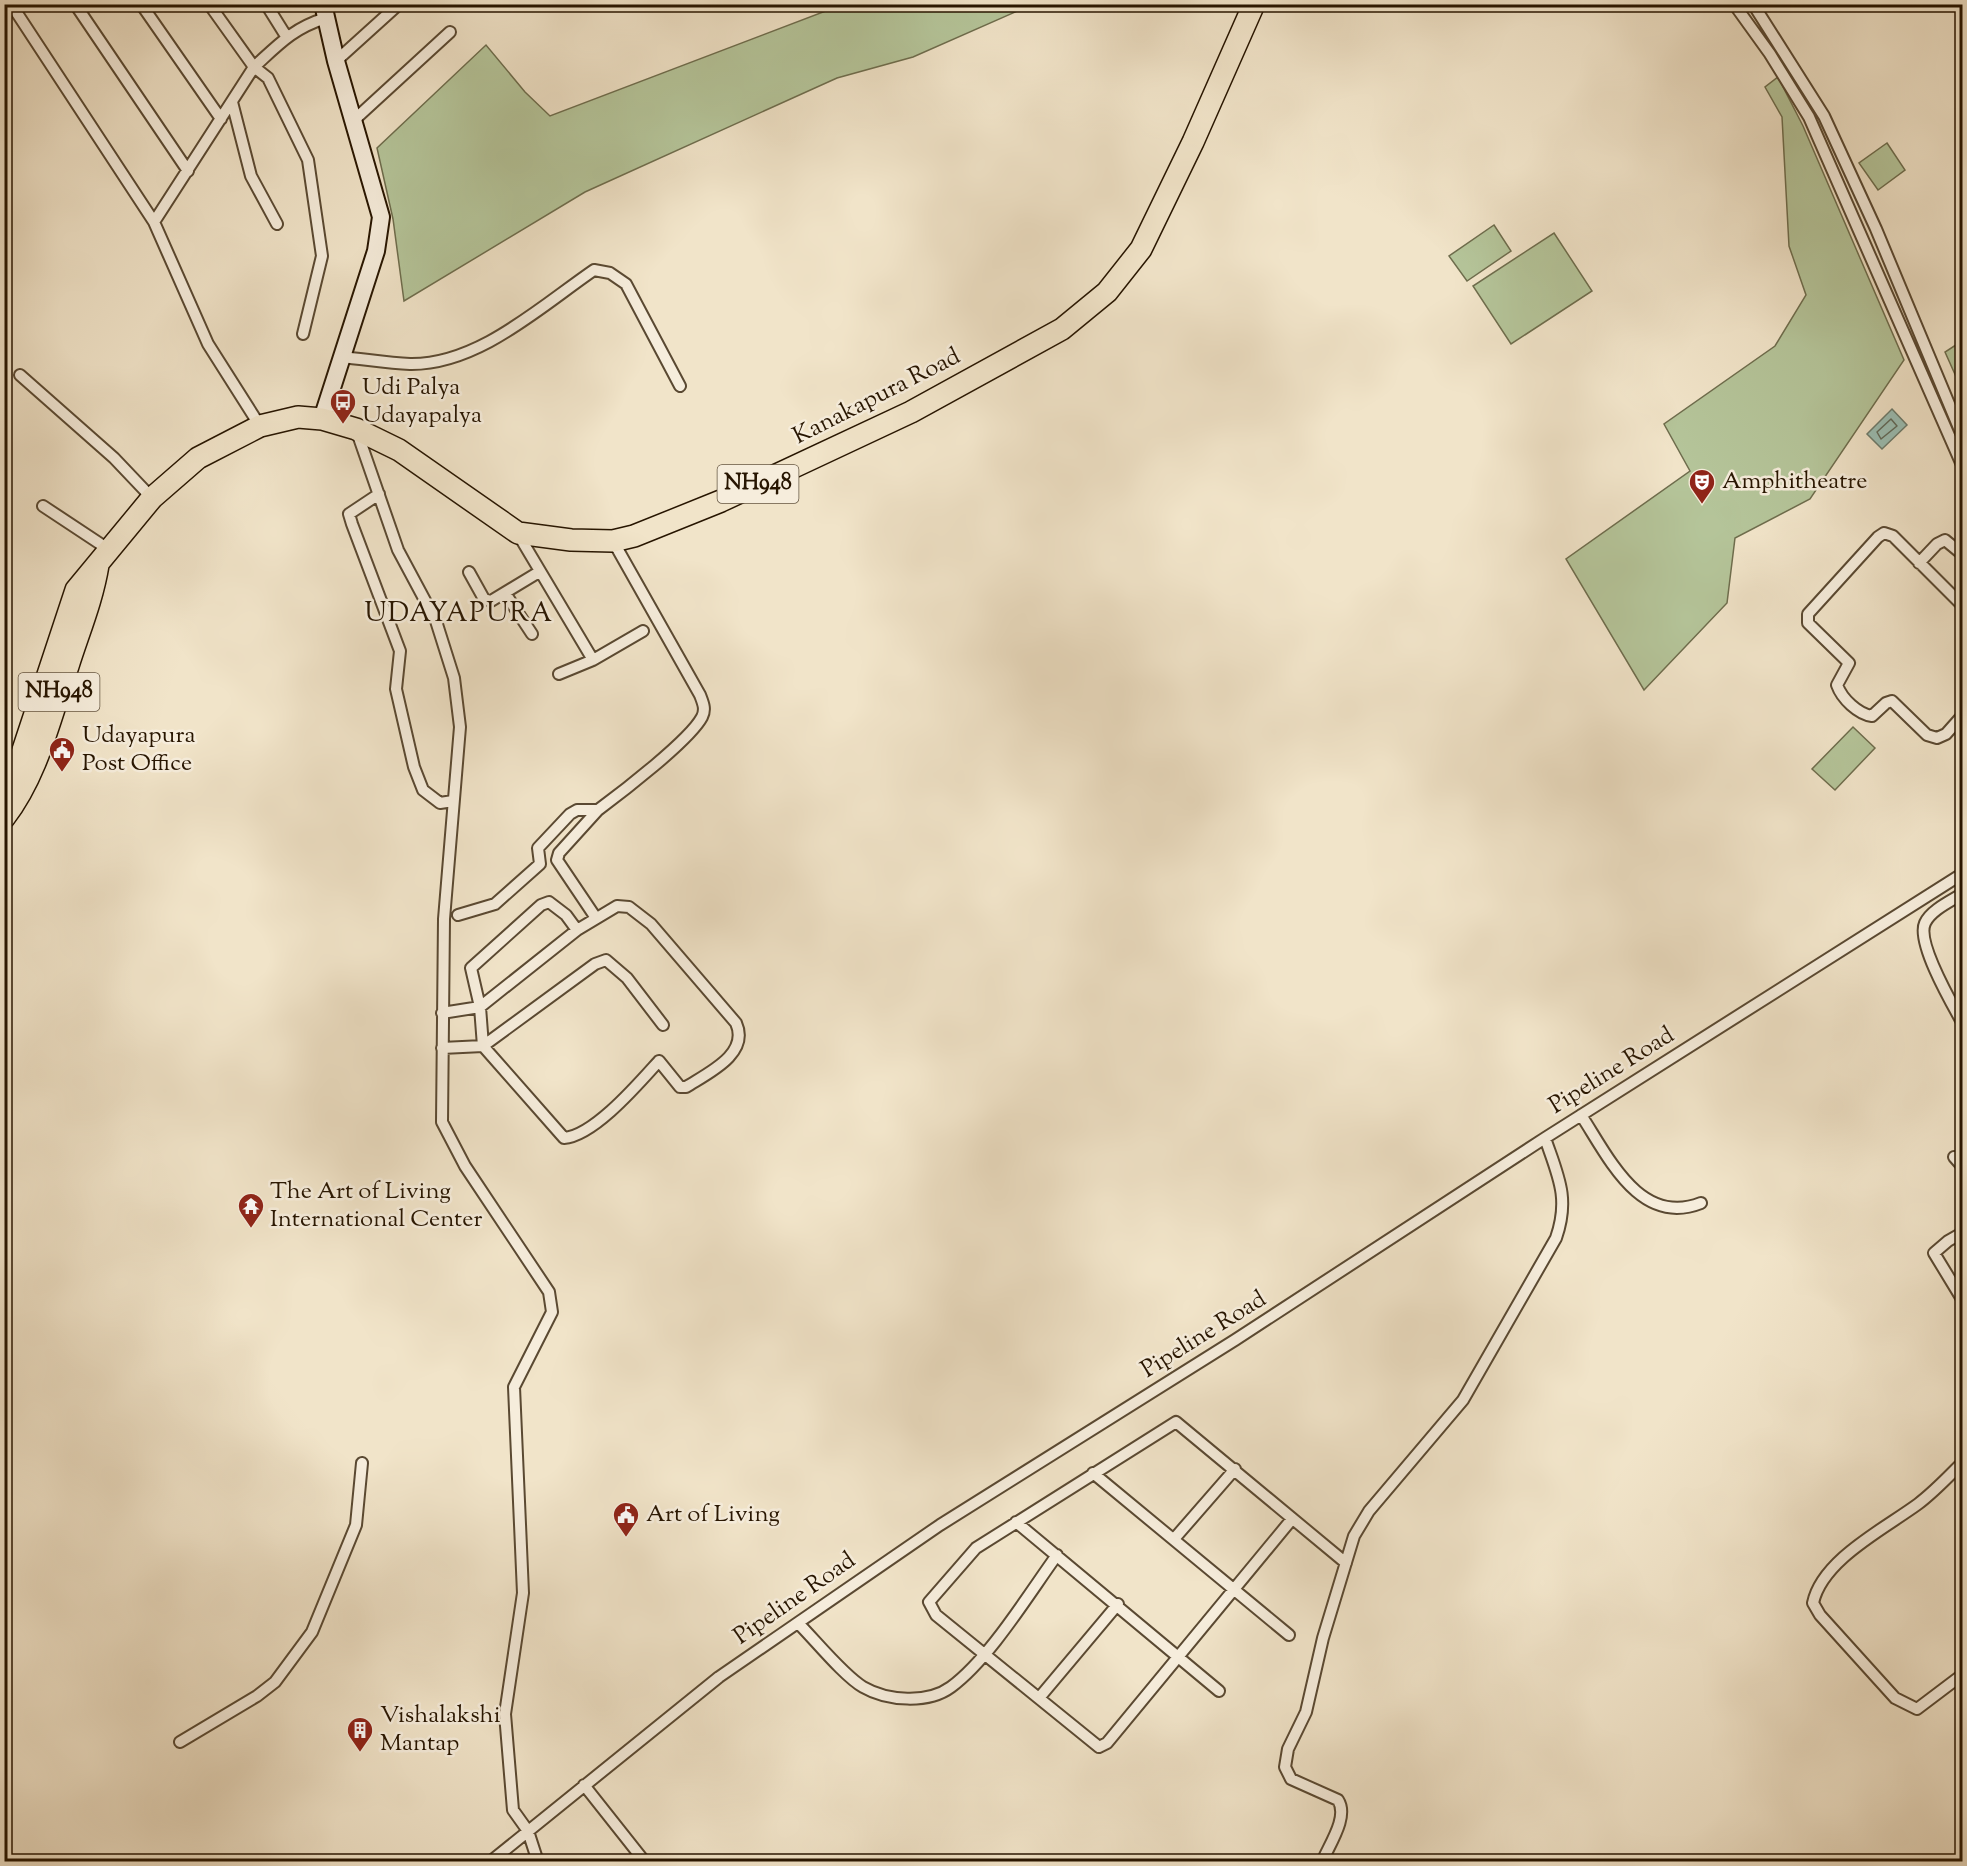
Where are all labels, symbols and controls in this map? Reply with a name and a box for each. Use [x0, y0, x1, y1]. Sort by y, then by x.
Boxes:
street label: Kanakapura Road [787, 340, 967, 454]
place label: Udi Palya Udayapalya [362, 371, 482, 433]
bus stop icon: Udi Palya Udayapalya [328, 387, 358, 425]
road number: NH948 [718, 465, 798, 503]
place label: Amphitheatre [1722, 465, 1868, 499]
theatre icon: Amphitheatre [1687, 467, 1717, 505]
district label: UDAYAPURA [364, 595, 554, 634]
road number: NH948 [19, 673, 100, 711]
place label: Udayapura Post Office [82, 719, 195, 781]
public building icon: Udayapura Post Office [47, 735, 77, 773]
street label: Pipeline Road [1543, 1019, 1682, 1123]
place label: The Art of Living International Center [270, 1175, 483, 1237]
temple icon: The Art of Living International Center [236, 1191, 266, 1229]
street label: Pipeline Road [1135, 1283, 1274, 1387]
place label: Art of Living [646, 1498, 780, 1532]
public building icon: Art of Living [611, 1500, 641, 1538]
street label: Pipeline Road [727, 1544, 863, 1654]
place label: Vishalakshi Mantap [380, 1699, 501, 1761]
building icon: Vishalakshi Mantap [345, 1715, 375, 1753]

